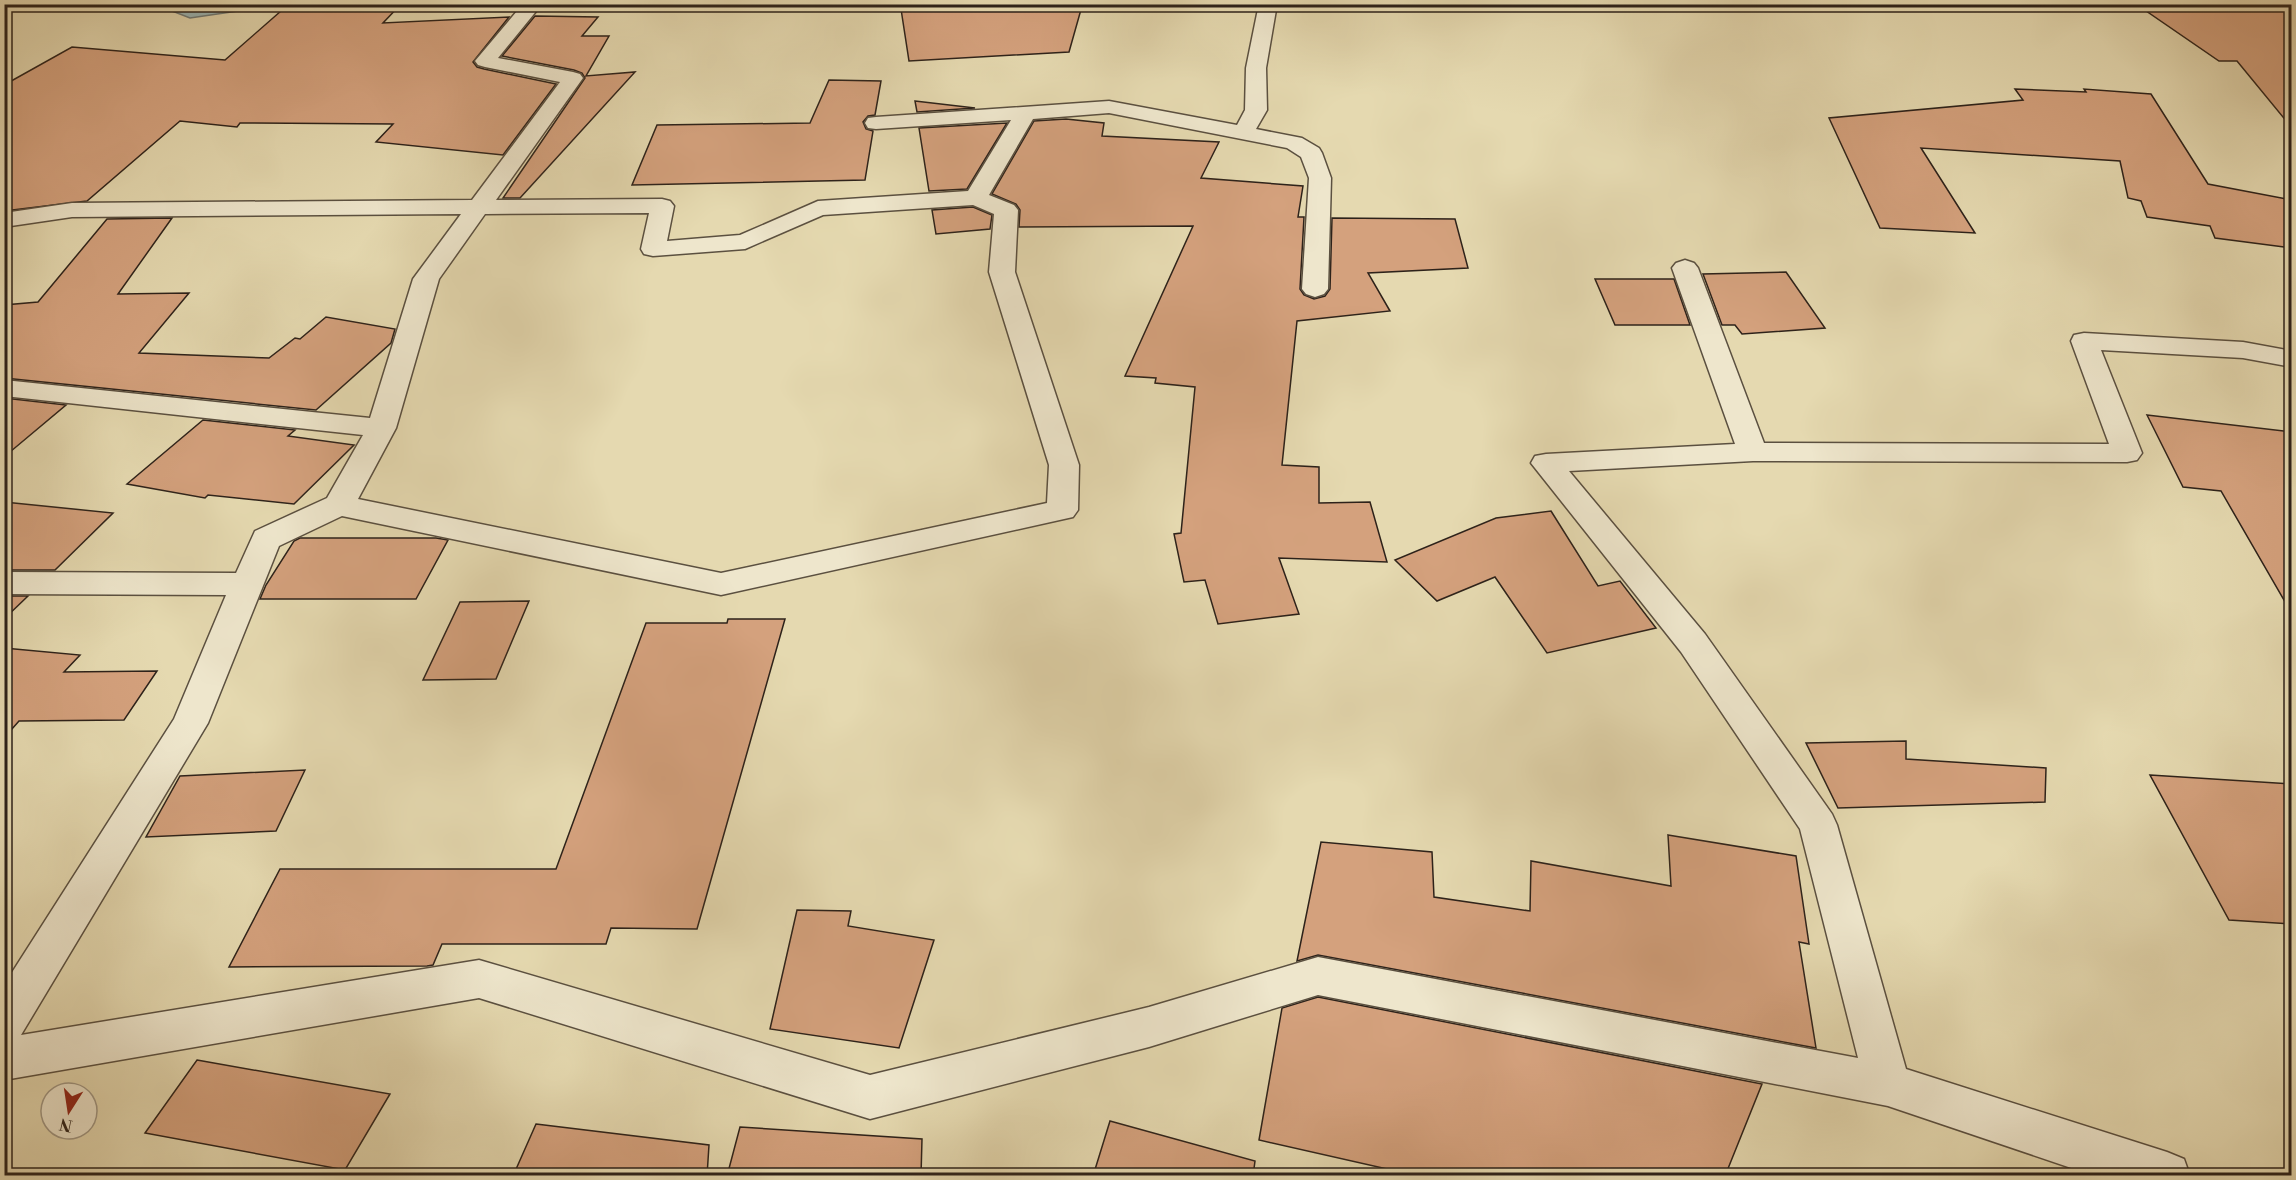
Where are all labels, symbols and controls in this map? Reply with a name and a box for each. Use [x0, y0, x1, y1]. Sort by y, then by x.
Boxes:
north arrow [39, 1081, 99, 1141]
text: N [57, 1114, 74, 1136]

